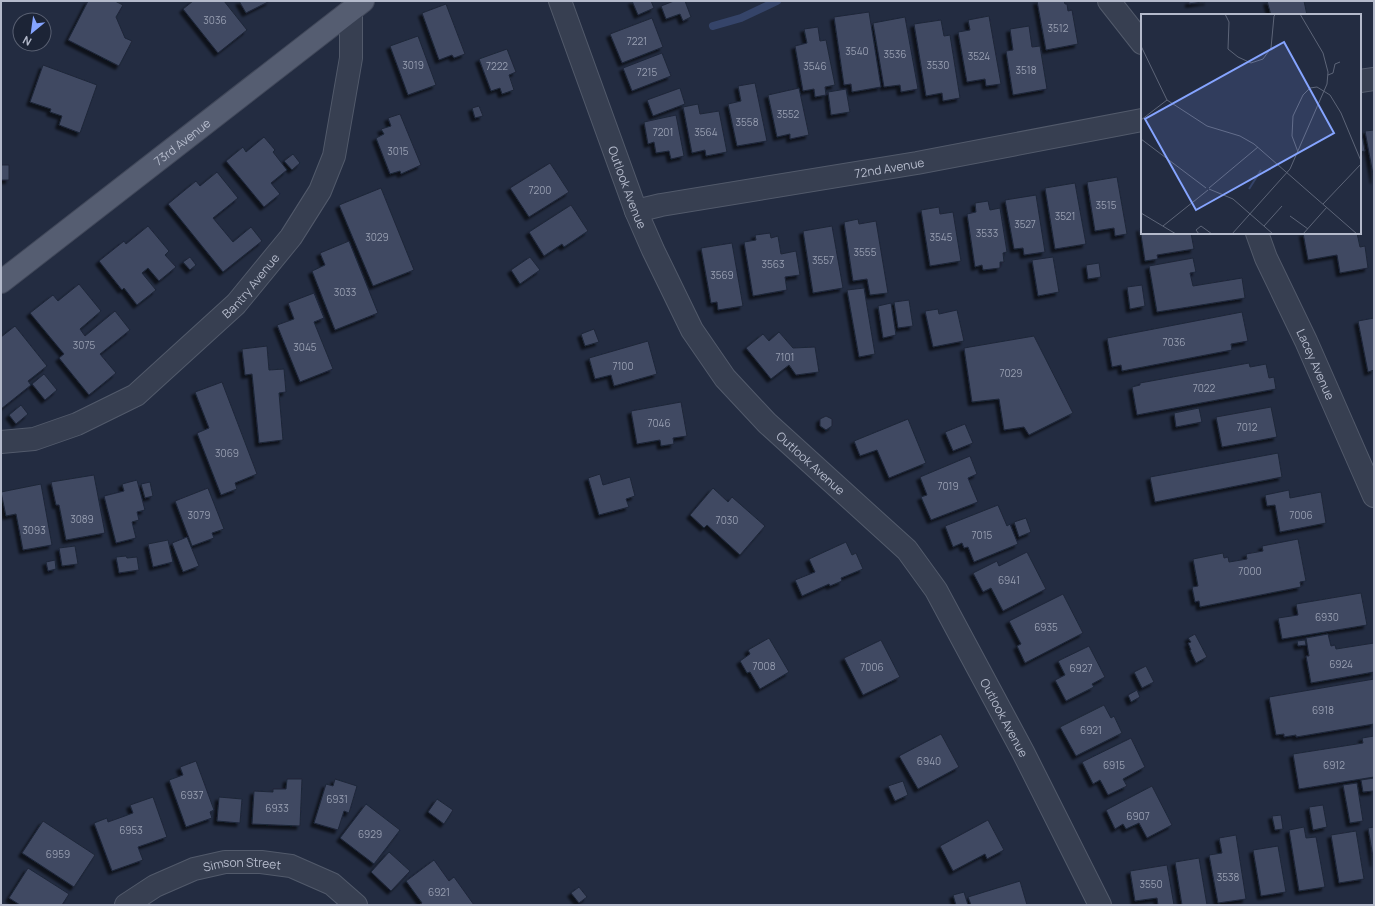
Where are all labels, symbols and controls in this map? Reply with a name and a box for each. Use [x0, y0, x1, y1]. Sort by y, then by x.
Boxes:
north arrow [12, 12, 52, 52]
house number: 3036 [203, 13, 227, 27]
inset map [1141, 14, 1361, 234]
house number: 3512 [1048, 21, 1069, 35]
text: N [20, 33, 34, 50]
house number: 7221 [627, 34, 647, 48]
house number: 3540 [845, 44, 869, 58]
house number: 3536 [883, 47, 907, 61]
house number: 3524 [968, 49, 990, 63]
house number: 3019 [402, 58, 424, 72]
house number: 3530 [927, 58, 949, 72]
house number: 7222 [486, 59, 508, 73]
house number: 3546 [803, 59, 827, 73]
house number: 3518 [1015, 63, 1037, 77]
house number: 7215 [637, 65, 657, 79]
house number: 3552 [777, 107, 800, 121]
street label: 73rd Avenue [150, 114, 214, 169]
house number: 3558 [736, 115, 759, 129]
house number: 7201 [653, 125, 673, 139]
house number: 3564 [694, 125, 718, 139]
street label: Outlook Avenue [605, 143, 651, 231]
house number: 3015 [387, 144, 409, 158]
street label: 72nd Avenue [853, 153, 926, 182]
house number: 7200 [529, 183, 551, 197]
house number: 3515 [1096, 198, 1117, 212]
house number: 3521 [1055, 209, 1075, 223]
house number: 3527 [1014, 217, 1036, 231]
house number: 3533 [976, 226, 998, 240]
house number: 3029 [365, 230, 389, 244]
house number: 3545 [930, 230, 953, 244]
house number: 3555 [854, 245, 877, 259]
street label: Bantry Avenue [218, 250, 283, 322]
house number: 3557 [812, 253, 834, 267]
house number: 3563 [761, 257, 785, 271]
house number: 3569 [710, 268, 734, 282]
house number: 3033 [334, 285, 356, 299]
street label: Lacey Avenue [1293, 326, 1339, 402]
house number: 7036 [1163, 335, 1185, 349]
house number: 3075 [73, 338, 95, 352]
house number: 3045 [293, 340, 317, 354]
house number: 7101 [776, 350, 794, 364]
house number: 7100 [612, 359, 634, 373]
house number: 7029 [999, 366, 1023, 380]
house number: 7022 [1193, 381, 1216, 395]
house number: 7046 [647, 416, 671, 430]
house number: 7012 [1237, 420, 1258, 434]
street label: Outlook Avenue [773, 427, 849, 498]
house number: 3069 [215, 446, 239, 460]
house number: 7019 [937, 479, 959, 493]
house number: 3079 [188, 508, 210, 522]
house number: 7006 [1289, 508, 1313, 522]
house number: 3089 [70, 512, 94, 526]
house number: 7030 [716, 513, 738, 527]
house number: 3093 [22, 523, 46, 537]
house number: 7015 [972, 528, 993, 542]
house number: 7000 [1238, 564, 1262, 578]
house number: 6941 [998, 573, 1020, 587]
house number: 6930 [1315, 610, 1339, 624]
house number: 6935 [1034, 620, 1058, 634]
house number: 6924 [1329, 657, 1353, 671]
house number: 7008 [752, 659, 776, 673]
house number: 7006 [860, 660, 884, 674]
house number: 6927 [1069, 661, 1093, 675]
street label: Outlook Avenue [976, 675, 1033, 760]
house number: 6918 [1312, 703, 1334, 717]
house number: 6921 [1080, 723, 1102, 737]
house number: 6940 [917, 754, 941, 768]
house number: 6915 [1103, 758, 1125, 772]
house number: 6912 [1323, 758, 1345, 772]
house number: 6937 [181, 788, 203, 802]
house number: 6931 [326, 792, 348, 806]
house number: 6933 [265, 801, 289, 815]
house number: 6907 [1126, 809, 1150, 823]
house number: 6953 [119, 823, 143, 837]
house number: 6929 [358, 827, 382, 841]
house number: 6959 [46, 847, 70, 861]
street label: Simson Street [201, 854, 282, 875]
house number: 3538 [1217, 870, 1240, 884]
house number: 3550 [1139, 877, 1163, 891]
house number: 6921 [428, 885, 450, 899]

